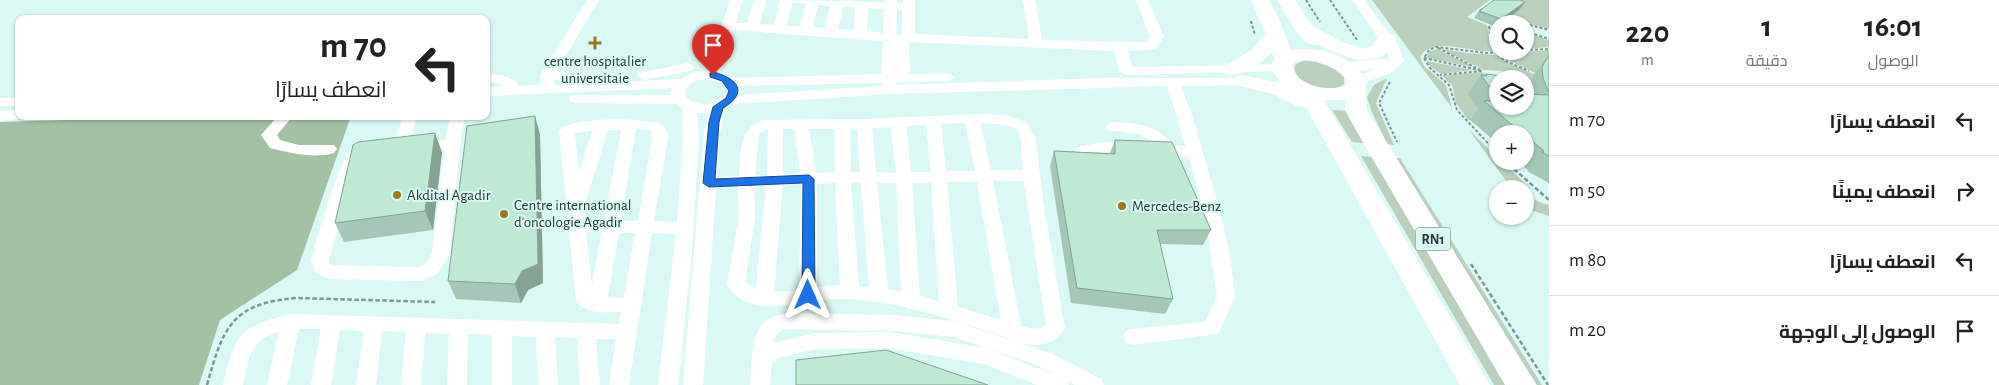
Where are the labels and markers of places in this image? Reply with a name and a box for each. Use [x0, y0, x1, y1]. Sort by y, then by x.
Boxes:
pin [692, 24, 734, 75]
marker: centre hospitalier universitaie [588, 36, 602, 50]
place label: centre hospitalier universitaie [544, 54, 646, 86]
place label: Akdital Agadir [407, 188, 491, 203]
marker: Akdital Agadir [391, 189, 403, 201]
place label: Centre international d'oncologie Agadir [514, 198, 632, 230]
place label: Mercedes-Benz [1132, 199, 1221, 214]
marker: Mercedes-Benz [1116, 200, 1128, 212]
marker: Centre international d'oncologie Agadir [498, 208, 510, 220]

